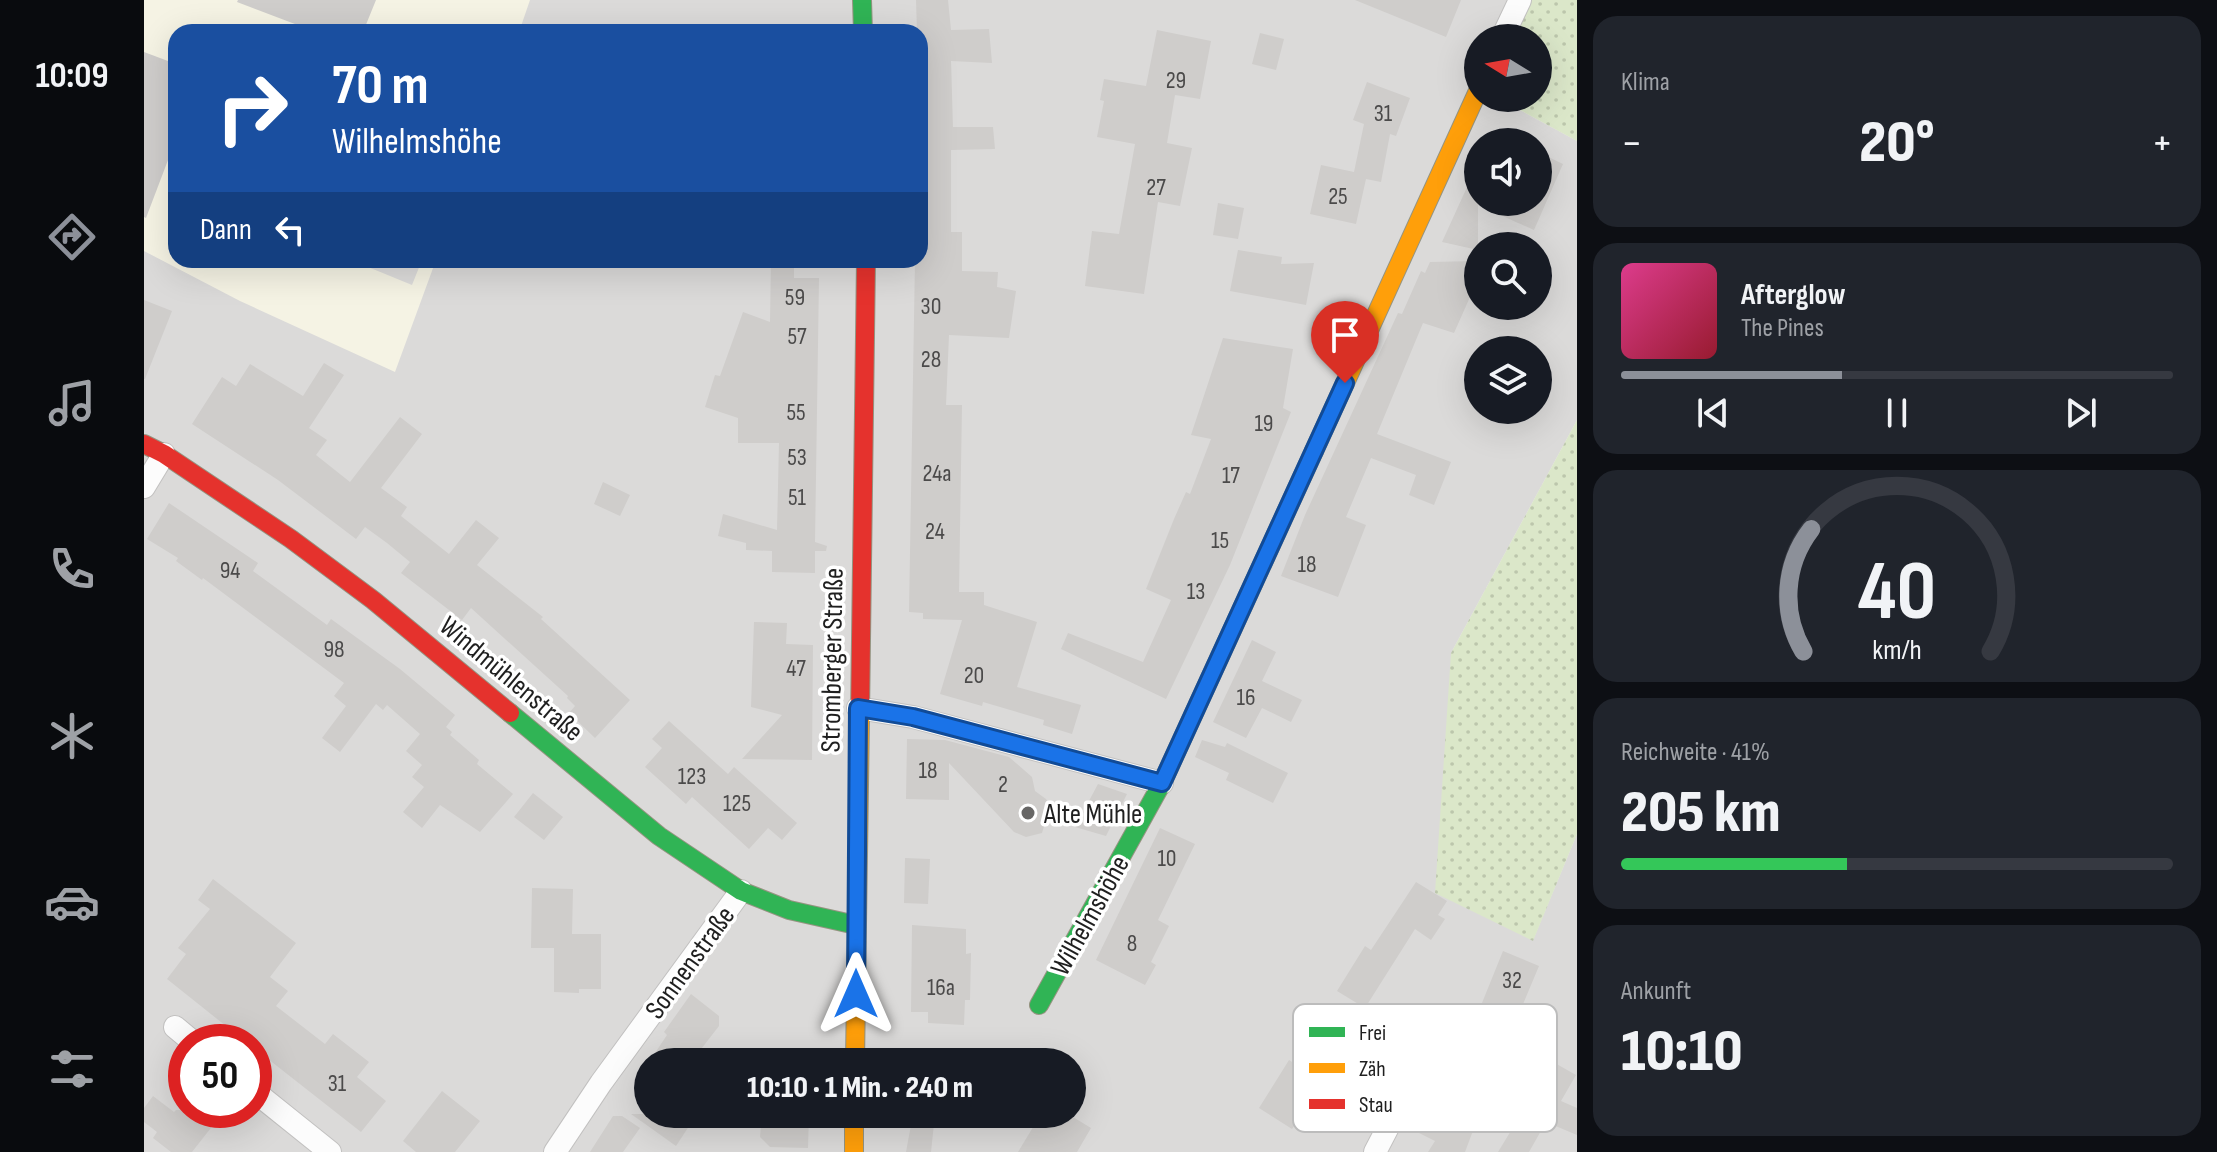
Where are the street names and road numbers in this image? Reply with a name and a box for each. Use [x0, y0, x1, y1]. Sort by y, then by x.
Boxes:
street label: Stromberger Straße [814, 567, 851, 753]
street label: Windmühlenstraße [433, 610, 590, 749]
street label: Wilhelmshöhe [1044, 850, 1137, 981]
street label: Sonnenstraße [638, 900, 742, 1025]

